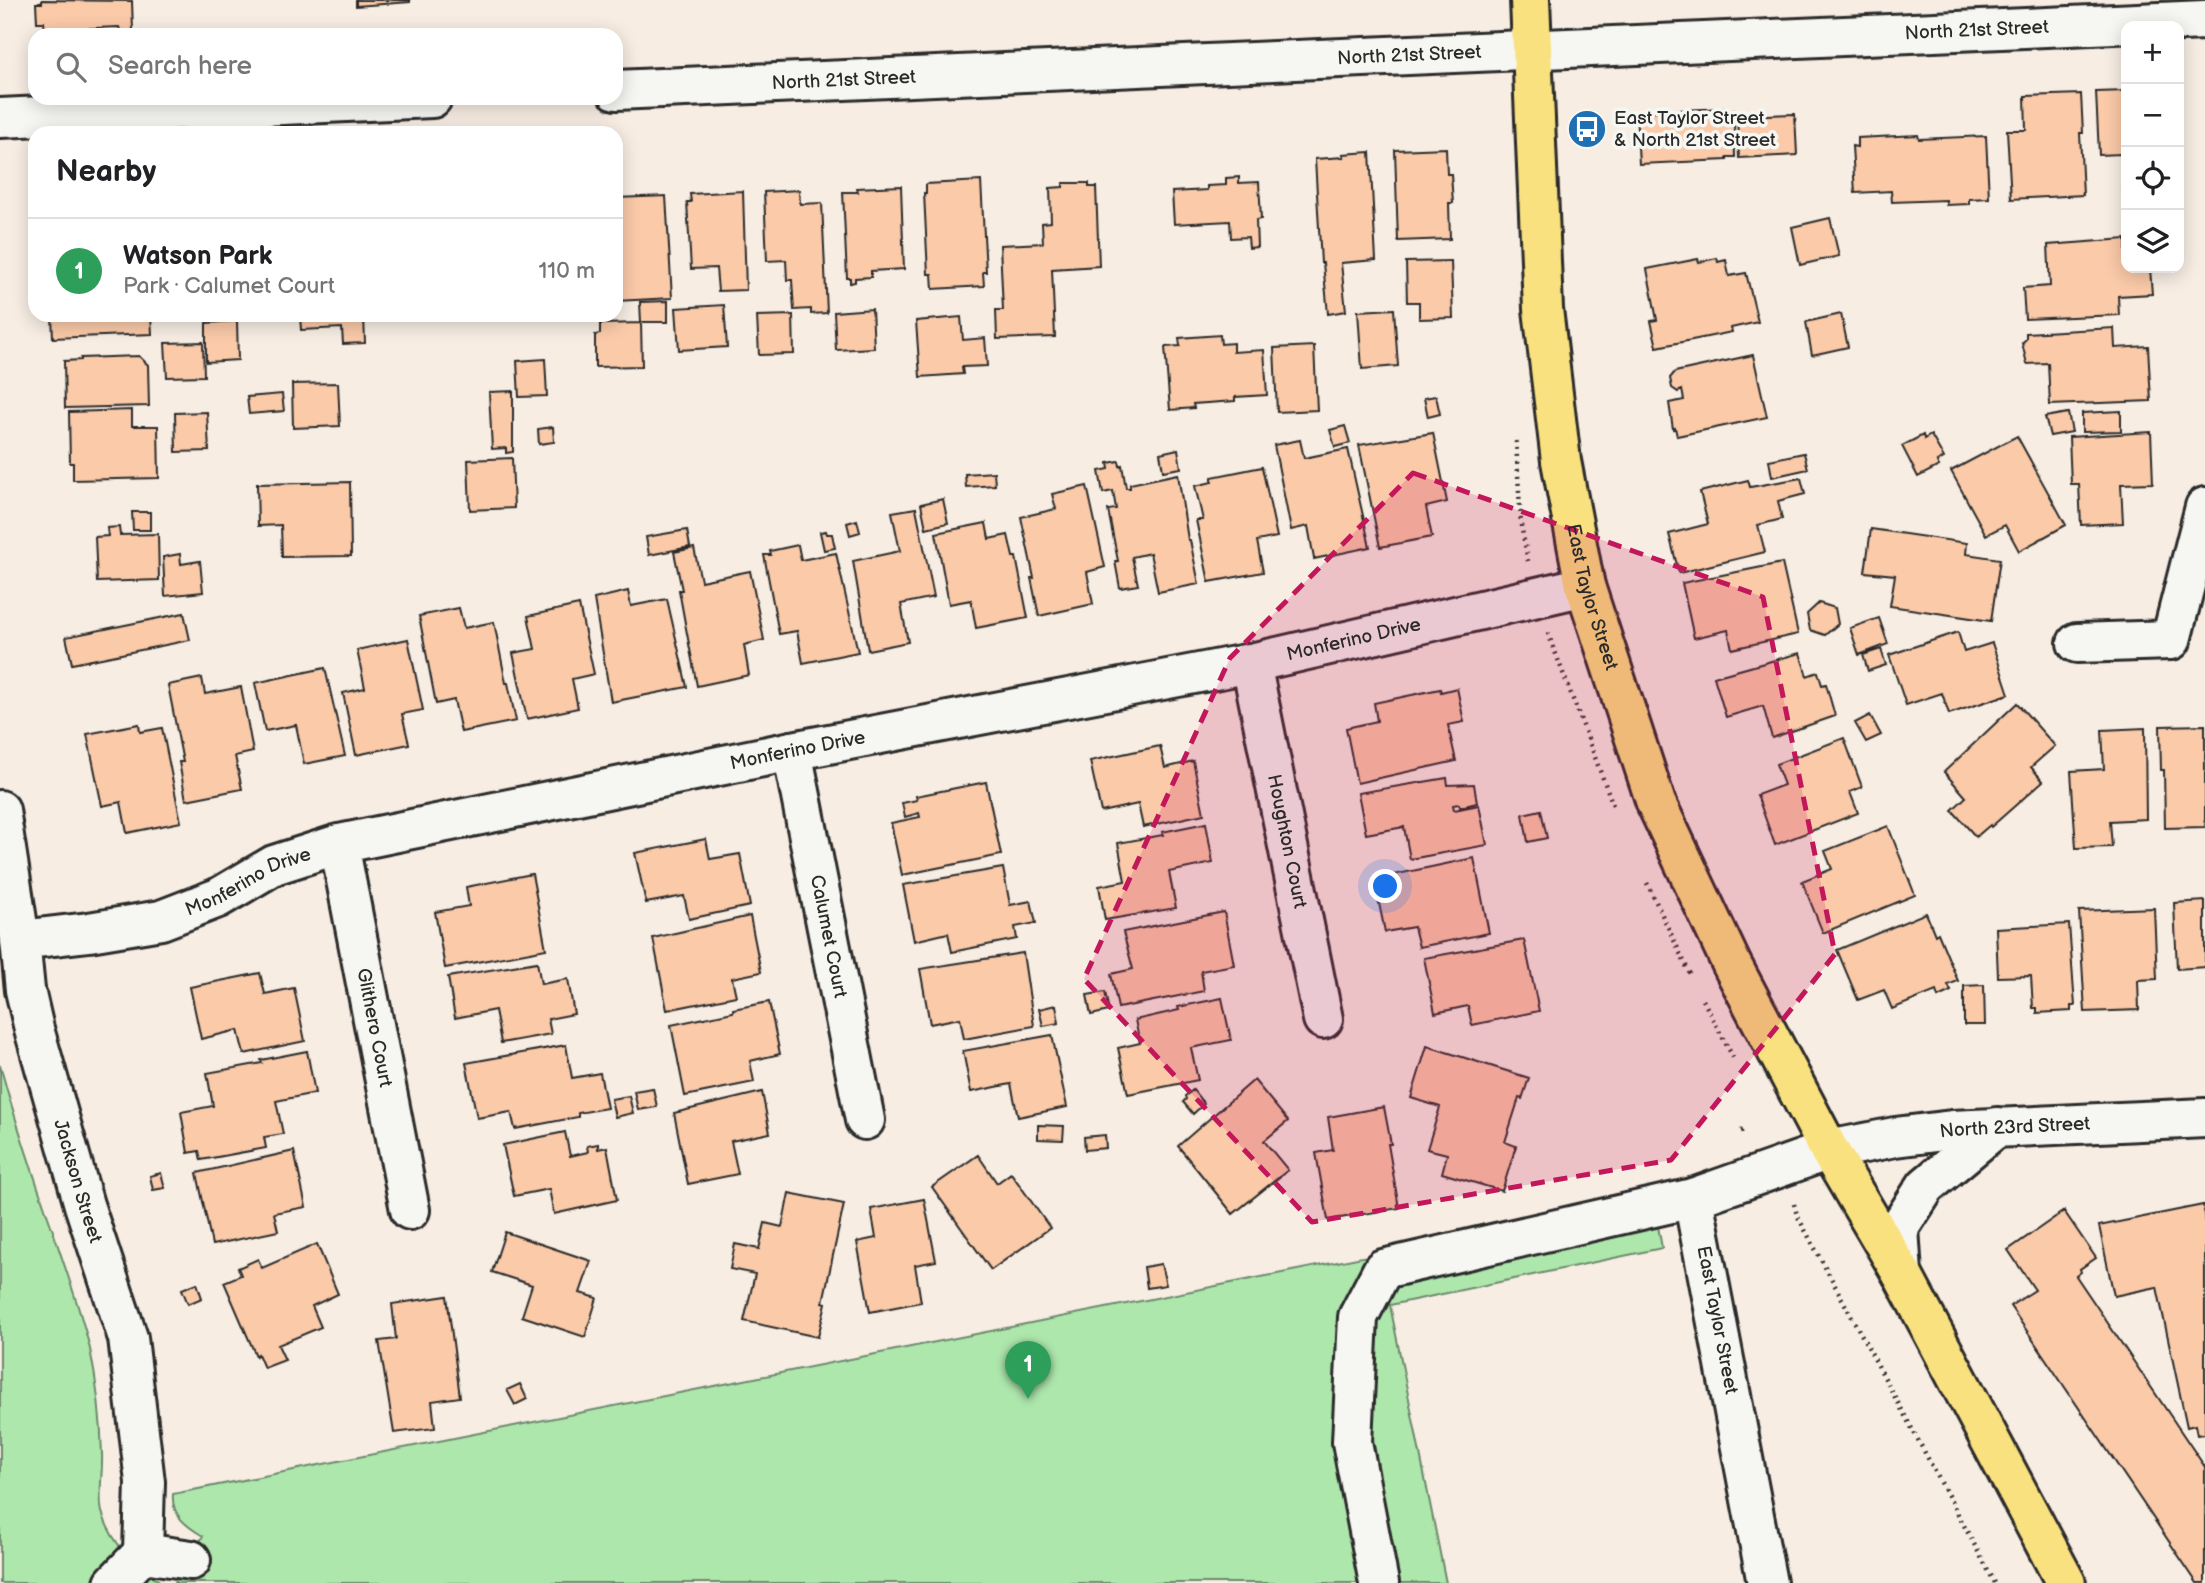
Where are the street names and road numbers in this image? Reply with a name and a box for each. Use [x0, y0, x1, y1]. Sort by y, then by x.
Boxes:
street label: North 21st Street [1904, 15, 2049, 45]
street label: North 21st Street [1337, 40, 1482, 70]
street label: North 21st Street [771, 65, 916, 95]
street label: East Taylor Street [1562, 522, 1623, 673]
street label: Monferino Drive [1284, 613, 1423, 666]
street label: Monferino Drive [728, 726, 867, 775]
street label: Houghton Court [1262, 772, 1312, 911]
street label: Monferino Drive [182, 842, 314, 921]
street label: Calumet Court [805, 873, 852, 1000]
street label: Glithero Court [352, 966, 397, 1089]
street label: North 23rd Street [1938, 1112, 2091, 1143]
street label: Jackson Street [49, 1117, 107, 1246]
street label: East Taylor Street [1691, 1244, 1743, 1396]

